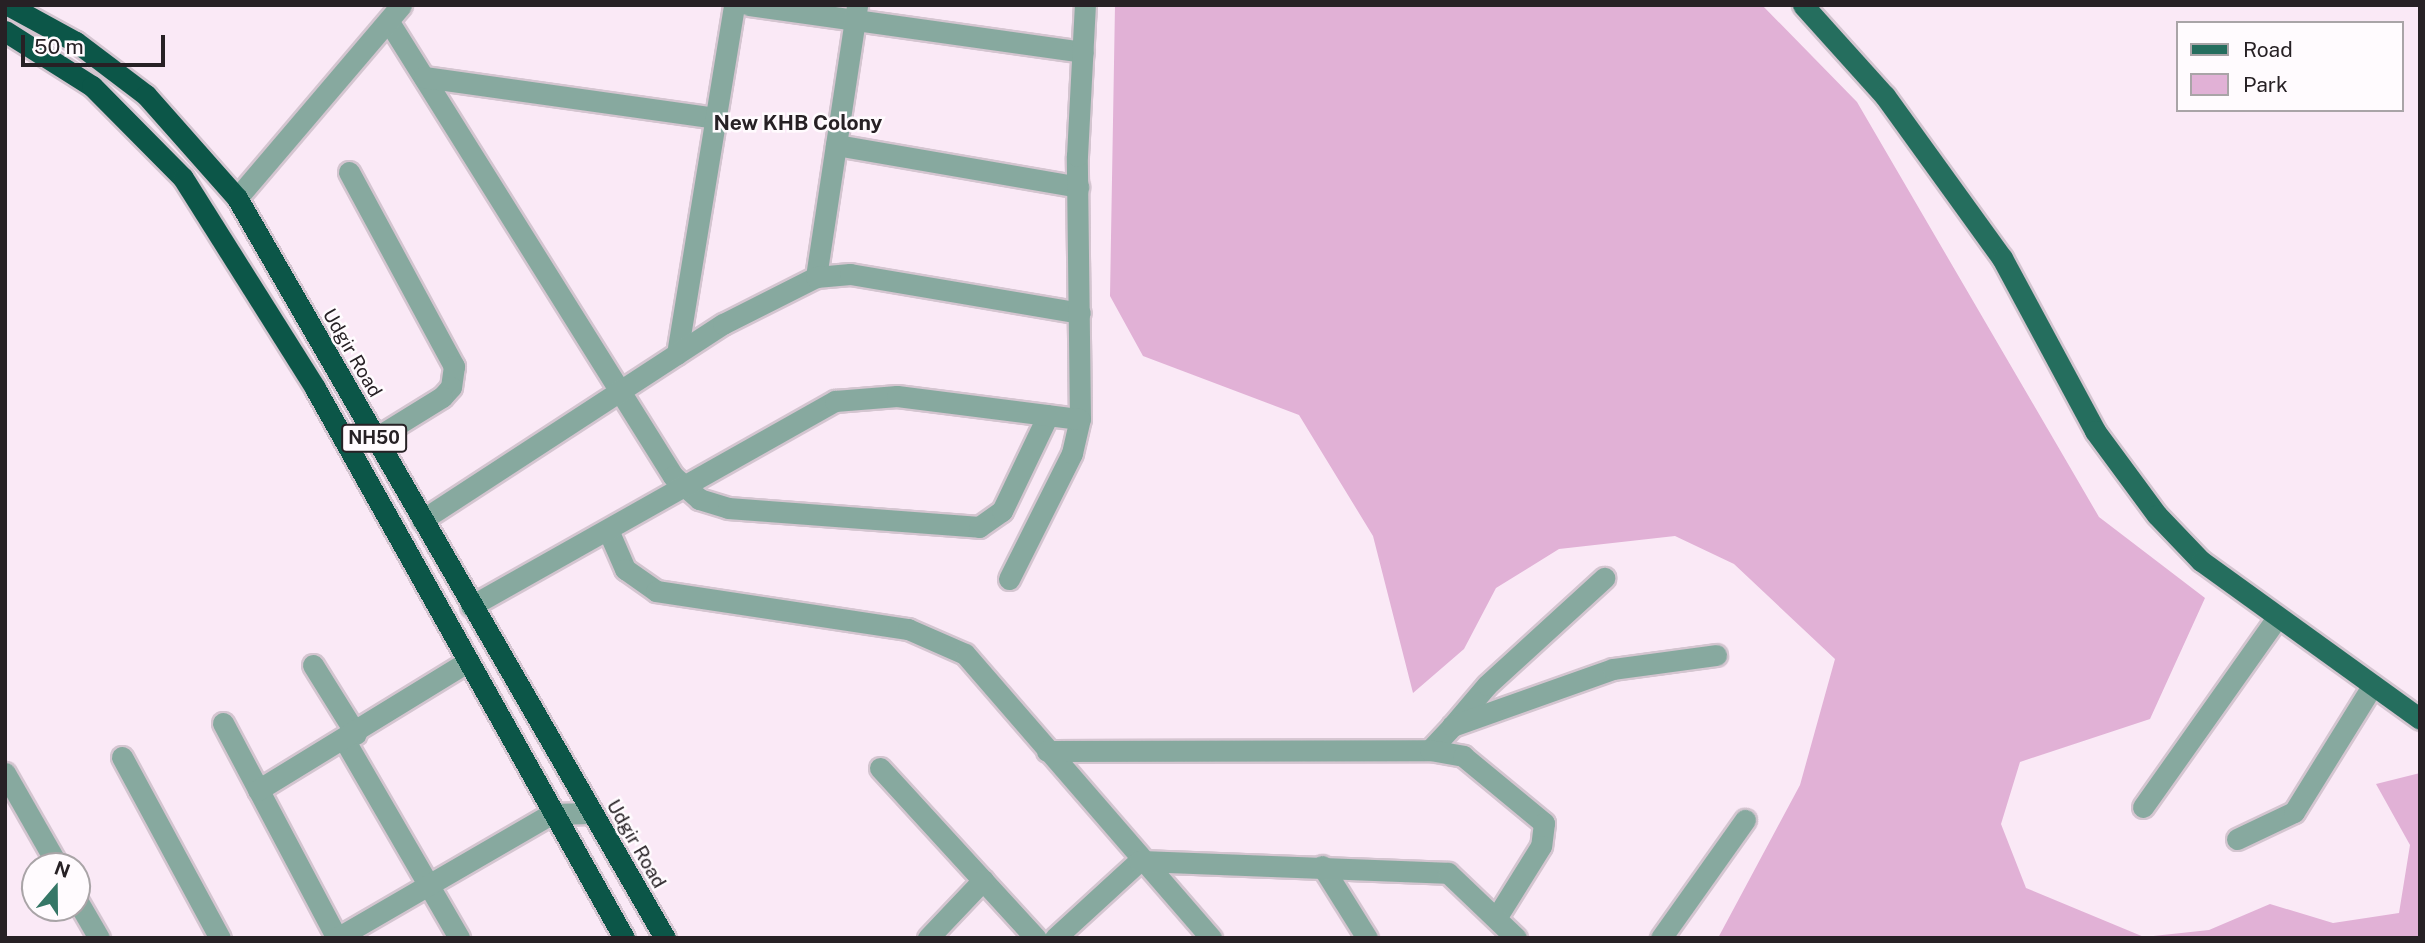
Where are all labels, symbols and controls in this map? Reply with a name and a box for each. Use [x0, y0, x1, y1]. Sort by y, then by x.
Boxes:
scale bar [24, 21, 168, 65]
legend [2176, 21, 2404, 112]
text: 50 m [34, 34, 84, 59]
text: Road [2243, 37, 2293, 62]
text: Park [2243, 72, 2288, 97]
district label: New KHB Colony [713, 110, 883, 136]
street label: Udgir Road [318, 305, 386, 401]
road number: NH50 [341, 424, 407, 452]
street label: Udgir Road [602, 796, 670, 892]
north arrow [21, 852, 91, 922]
text: N [52, 856, 73, 882]

